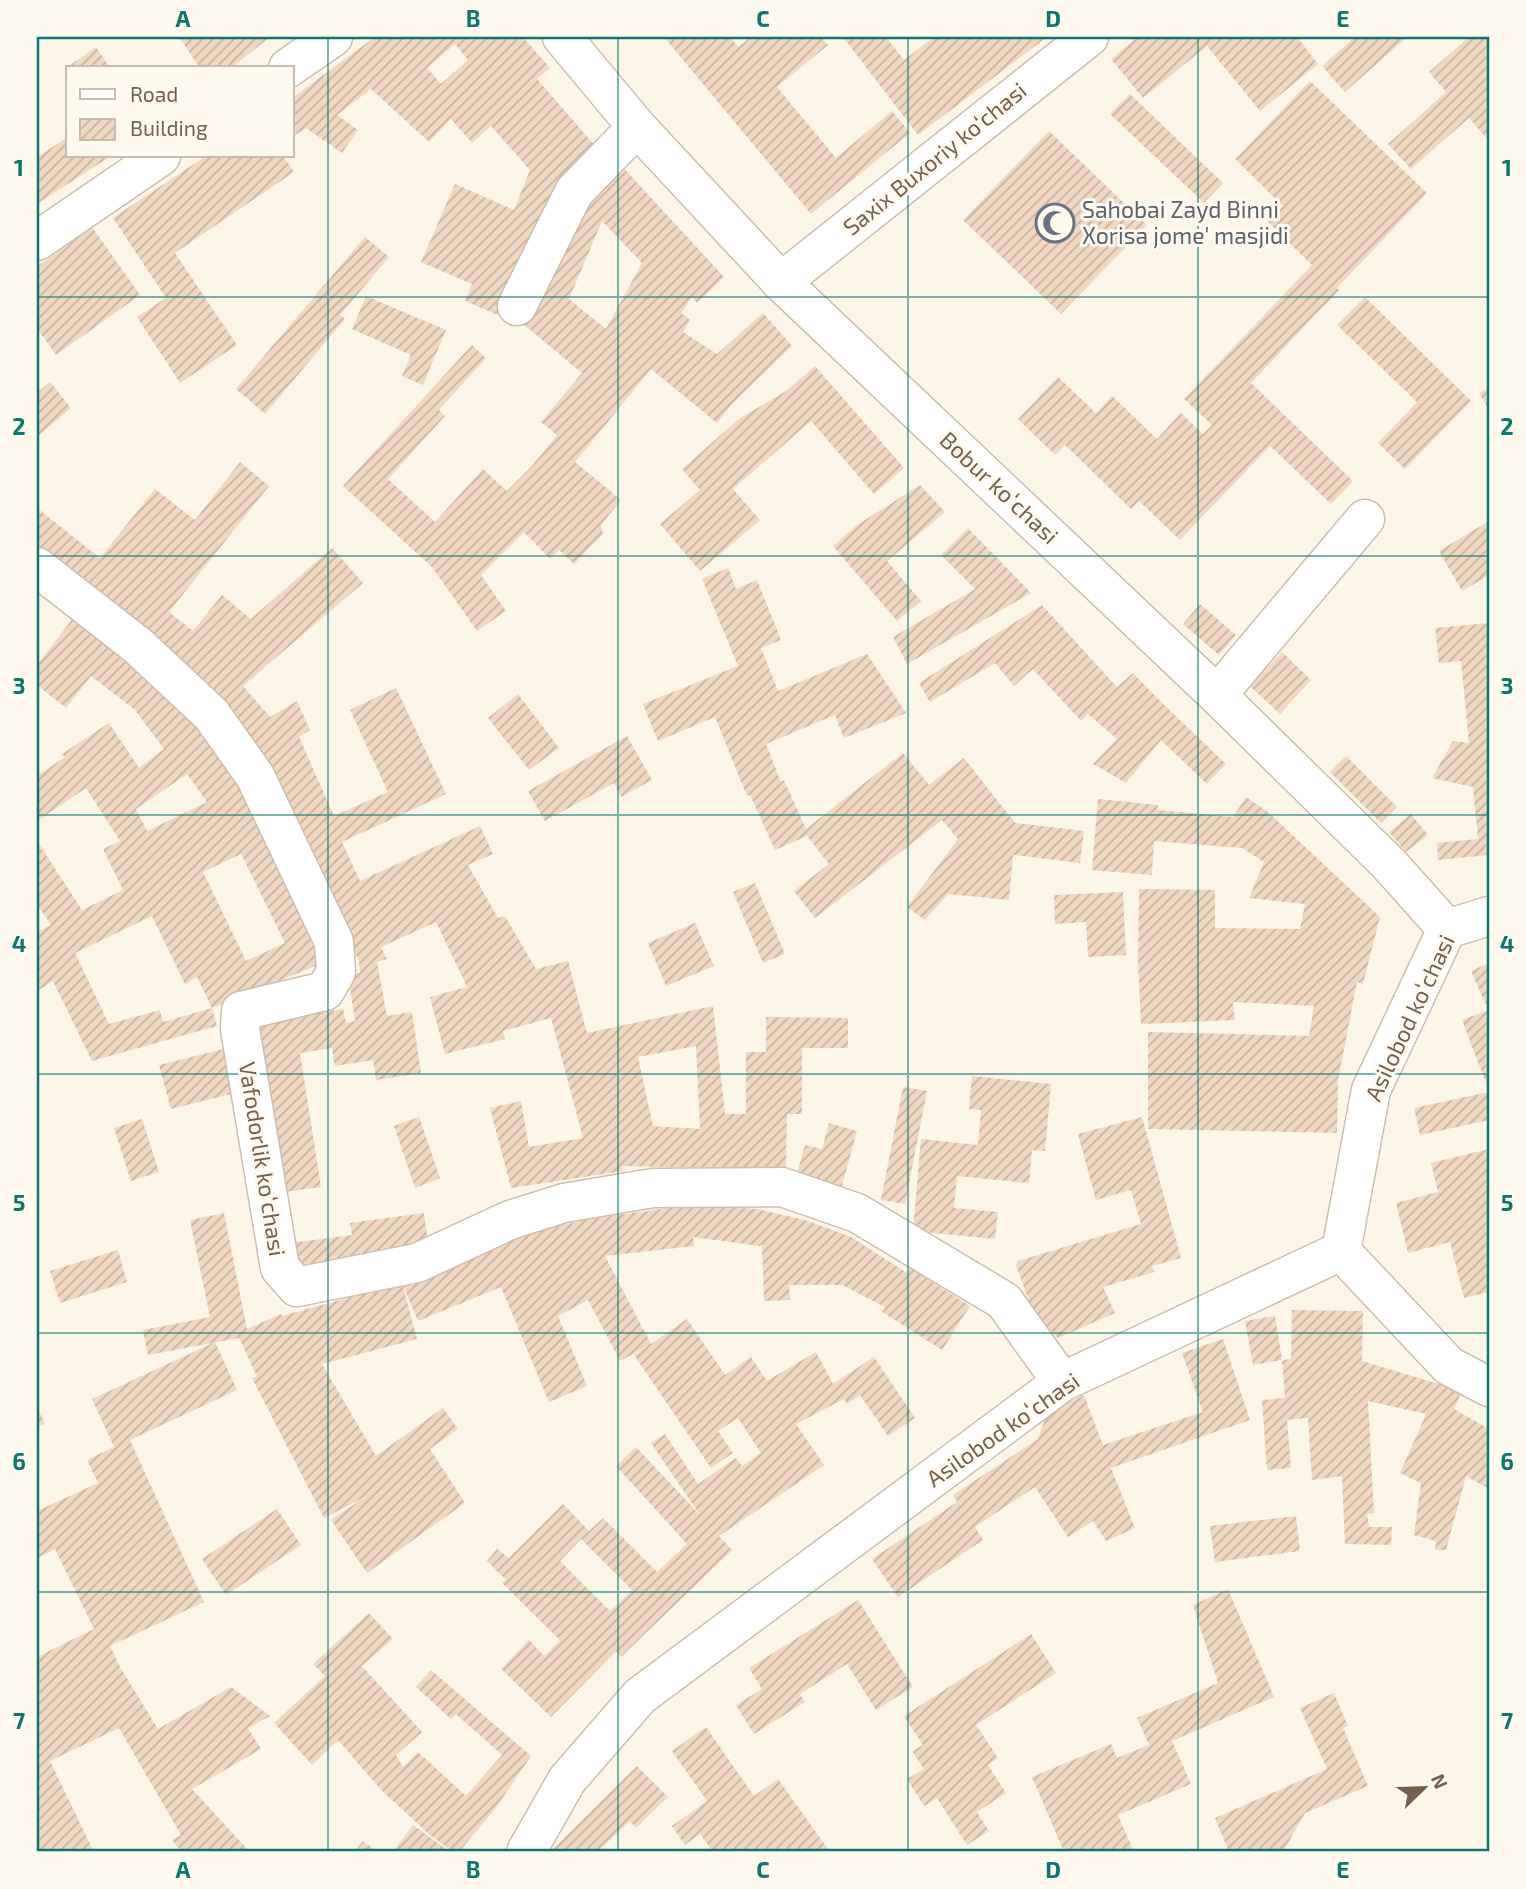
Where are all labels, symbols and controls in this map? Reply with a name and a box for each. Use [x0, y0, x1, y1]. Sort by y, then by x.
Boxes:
text: A [175, 4, 191, 32]
text: B [466, 4, 480, 32]
text: C [756, 4, 770, 32]
text: D [1045, 4, 1061, 32]
text: E [1336, 4, 1350, 32]
legend [66, 66, 294, 158]
street label: Saxix Buxoriy ko‘chasi [837, 76, 1032, 241]
text: Road [130, 81, 178, 106]
text: Building [130, 115, 208, 140]
text: 1 [14, 153, 24, 181]
text: 1 [1502, 153, 1512, 181]
place label: Sahobai Zayd Binni Xorisa jome' masjidi [1082, 195, 1289, 249]
mosque icon: Sahobai Zayd Binni Xorisa jome' masjidi [1034, 202, 1076, 244]
text: 2 [12, 412, 26, 440]
text: 2 [1500, 412, 1514, 440]
street label: Bobur koʻchasi [935, 425, 1065, 549]
text: 3 [12, 671, 26, 699]
text: 3 [1500, 671, 1514, 699]
text: 4 [12, 929, 26, 957]
text: 4 [1500, 929, 1514, 957]
street label: Asilobod koʻchasi [1358, 930, 1460, 1105]
street label: Vafodorlik koʻchasi [234, 1060, 292, 1258]
text: 5 [13, 1188, 25, 1216]
text: 5 [1501, 1188, 1513, 1216]
street label: Asilobod koʻchasi [921, 1366, 1084, 1492]
text: 6 [12, 1447, 26, 1475]
text: 6 [1500, 1447, 1514, 1475]
text: 7 [13, 1706, 25, 1734]
text: 7 [1501, 1706, 1513, 1734]
north arrow [1390, 1752, 1460, 1822]
text: N [1427, 1770, 1453, 1792]
text: A [175, 1855, 191, 1883]
text: B [466, 1855, 480, 1883]
text: C [756, 1855, 770, 1883]
text: D [1045, 1855, 1061, 1883]
text: E [1336, 1855, 1350, 1883]

